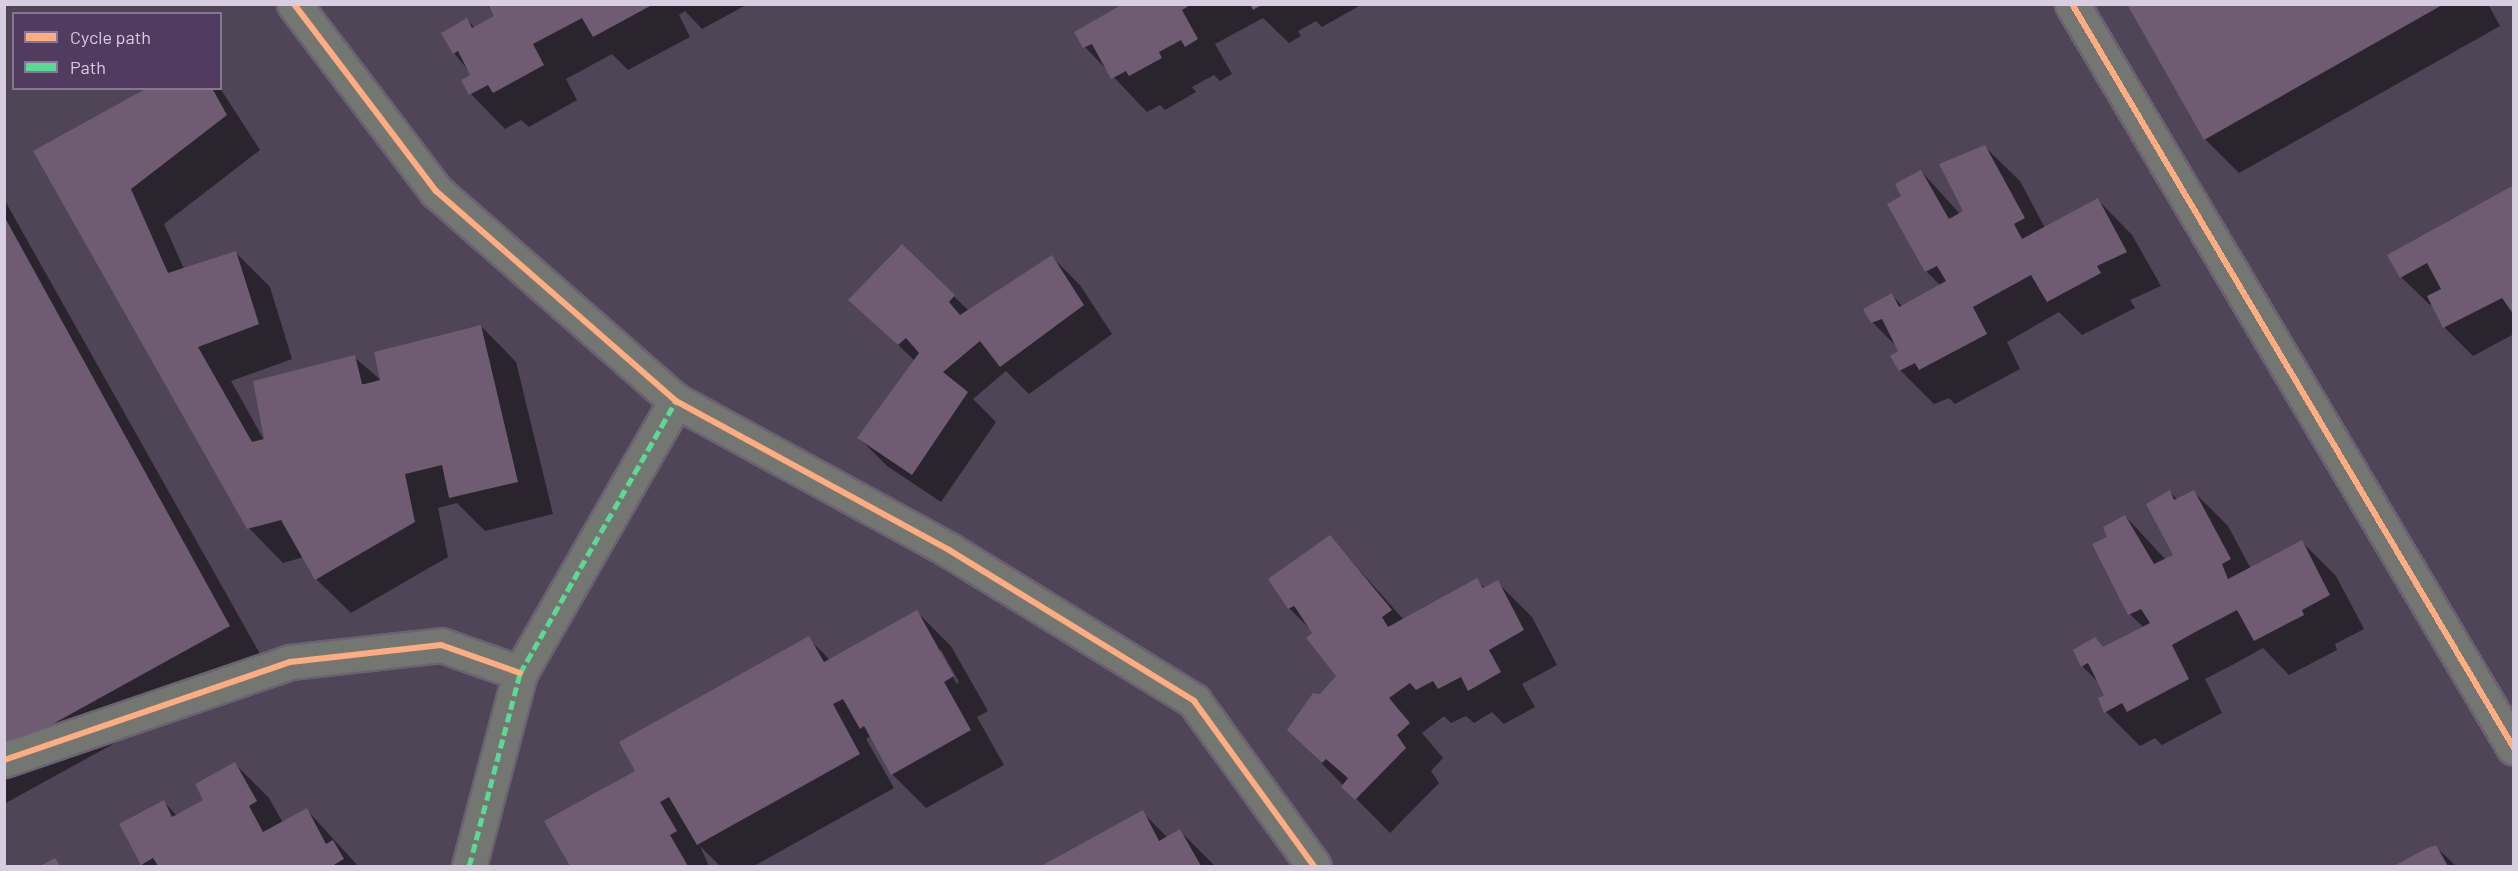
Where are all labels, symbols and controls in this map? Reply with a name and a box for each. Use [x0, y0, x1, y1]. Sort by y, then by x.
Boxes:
legend [12, 12, 222, 90]
text: Cycle path [70, 26, 151, 48]
text: Path [70, 56, 106, 78]

